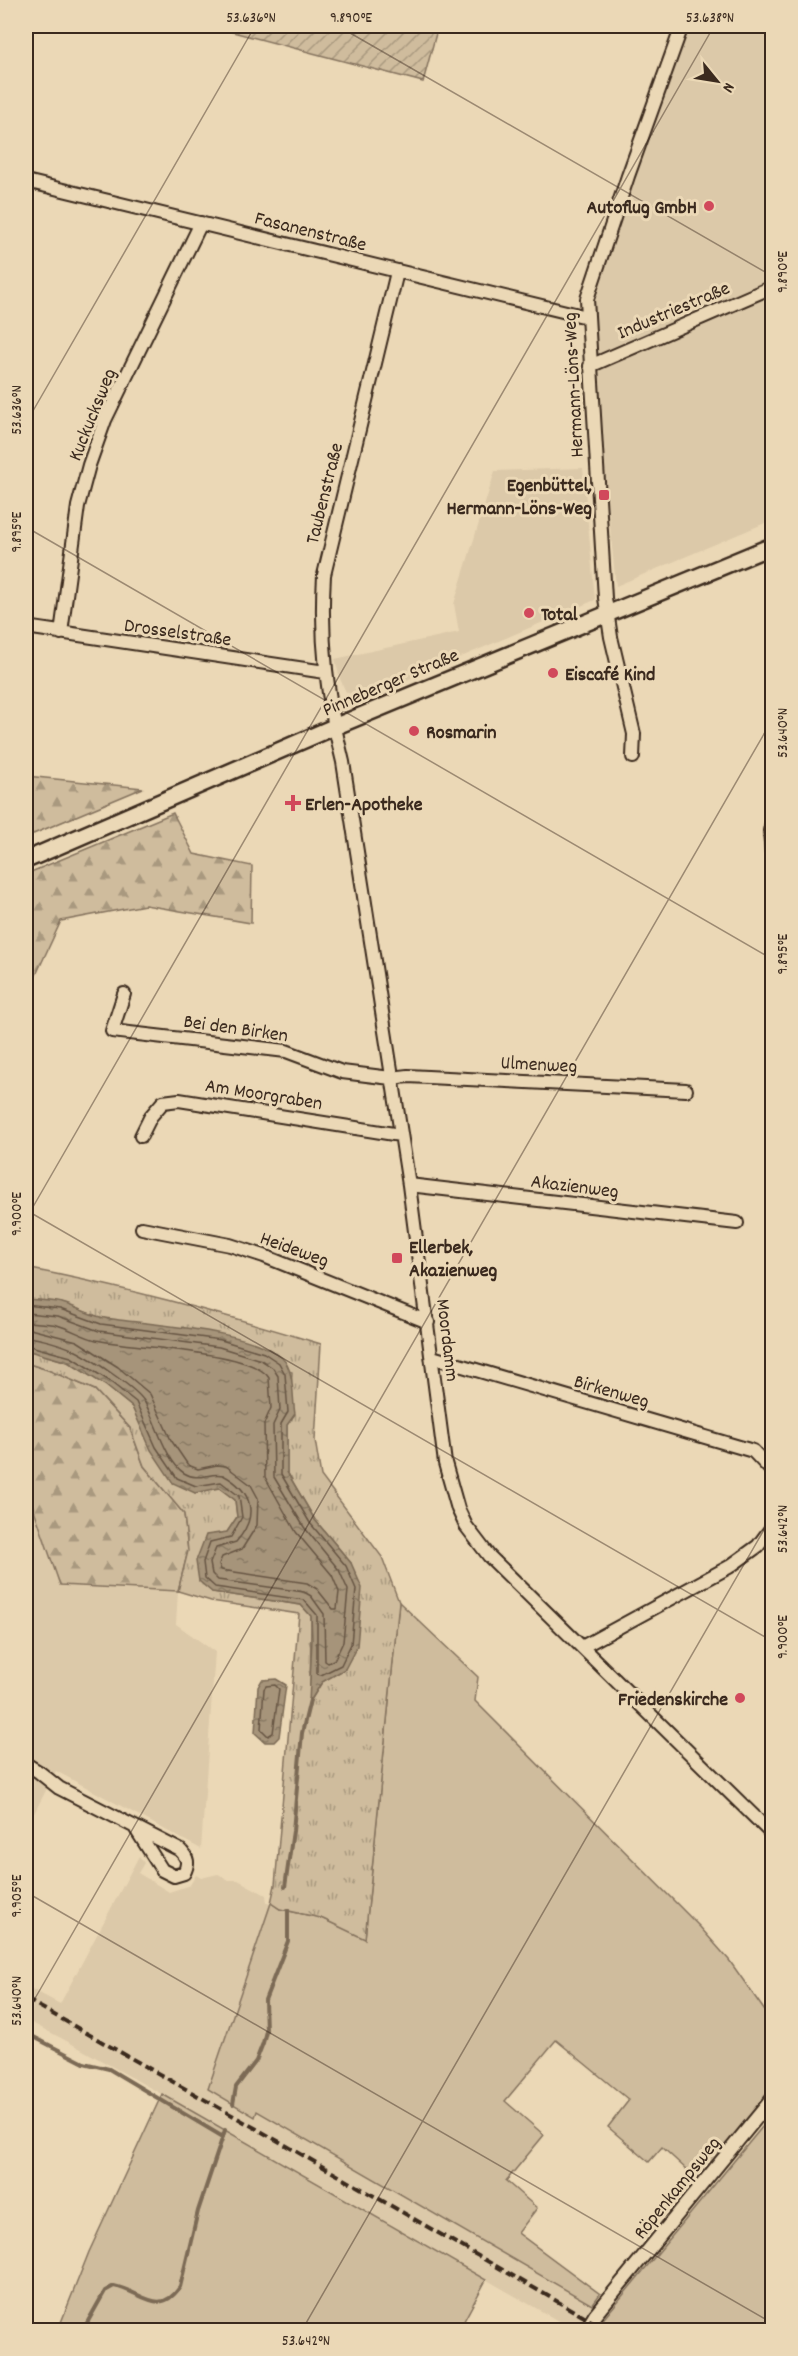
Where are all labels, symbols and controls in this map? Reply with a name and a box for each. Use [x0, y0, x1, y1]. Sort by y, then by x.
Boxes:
text: 53.636°N [226, 8, 276, 30]
text: 9.890°E [330, 8, 372, 30]
text: 53.638°N [686, 8, 734, 30]
north arrow [687, 51, 747, 111]
text: N [716, 78, 740, 97]
place label: Autoflug GmbH [587, 195, 697, 223]
marker: Autoflug GmbH [702, 199, 716, 213]
street label: Fasanenstraße [251, 206, 369, 260]
text: 9.890°E [773, 251, 795, 293]
street label: Industriestraße [613, 275, 735, 348]
street label: Hermann-Löns-Weg [557, 311, 593, 458]
street label: Kuckucksweg [62, 365, 125, 466]
text: 53.636°N [7, 385, 29, 435]
street label: Taubenstraße [300, 440, 352, 547]
place label: Egenbüttel, Hermann-Löns-Weg [446, 473, 592, 524]
marker: Egenbüttel, Hermann-Löns-Weg [597, 488, 611, 502]
text: 9.895°E [7, 511, 29, 552]
place label: Total [541, 602, 578, 630]
marker: Total [522, 606, 536, 620]
street label: Drosselstraße [122, 613, 233, 655]
street label: Pinneberger Straße [319, 642, 464, 725]
place label: Eiscafé Kind [565, 662, 655, 690]
marker: Eiscafé Kind [546, 666, 560, 680]
text: 53.640°N [773, 708, 795, 758]
place label: Rosmarin [426, 720, 497, 748]
marker: Rosmarin [407, 724, 421, 738]
place label: Erlen-Apotheke [305, 792, 423, 820]
marker: Erlen-Apotheke [286, 796, 300, 810]
text: 9.895°E [773, 933, 795, 974]
street label: Bei den Birken [181, 1009, 290, 1051]
street label: Ulmenweg [500, 1050, 578, 1082]
street label: Am Moorgraben [203, 1073, 324, 1119]
street label: Akazienweg [529, 1169, 620, 1207]
text: 9.900°E [7, 1192, 29, 1236]
street label: Heideweg [256, 1225, 332, 1276]
place label: Ellerbek, Akazienweg [409, 1235, 497, 1286]
marker: Ellerbek, Akazienweg [390, 1251, 404, 1265]
street label: Moordamm [427, 1297, 465, 1383]
street label: Birkenweg [570, 1369, 652, 1417]
text: 53.642°N [773, 1505, 795, 1553]
text: 9.900°E [773, 1615, 795, 1659]
place label: Friedenskirche [618, 1687, 728, 1715]
marker: Friedenskirche [733, 1691, 747, 1705]
text: 9.905°E [7, 1874, 29, 1917]
text: 53.640°N [7, 1976, 29, 2026]
street label: Röpenkampsweg [628, 2131, 729, 2246]
text: 53.642°N [282, 2331, 330, 2353]

